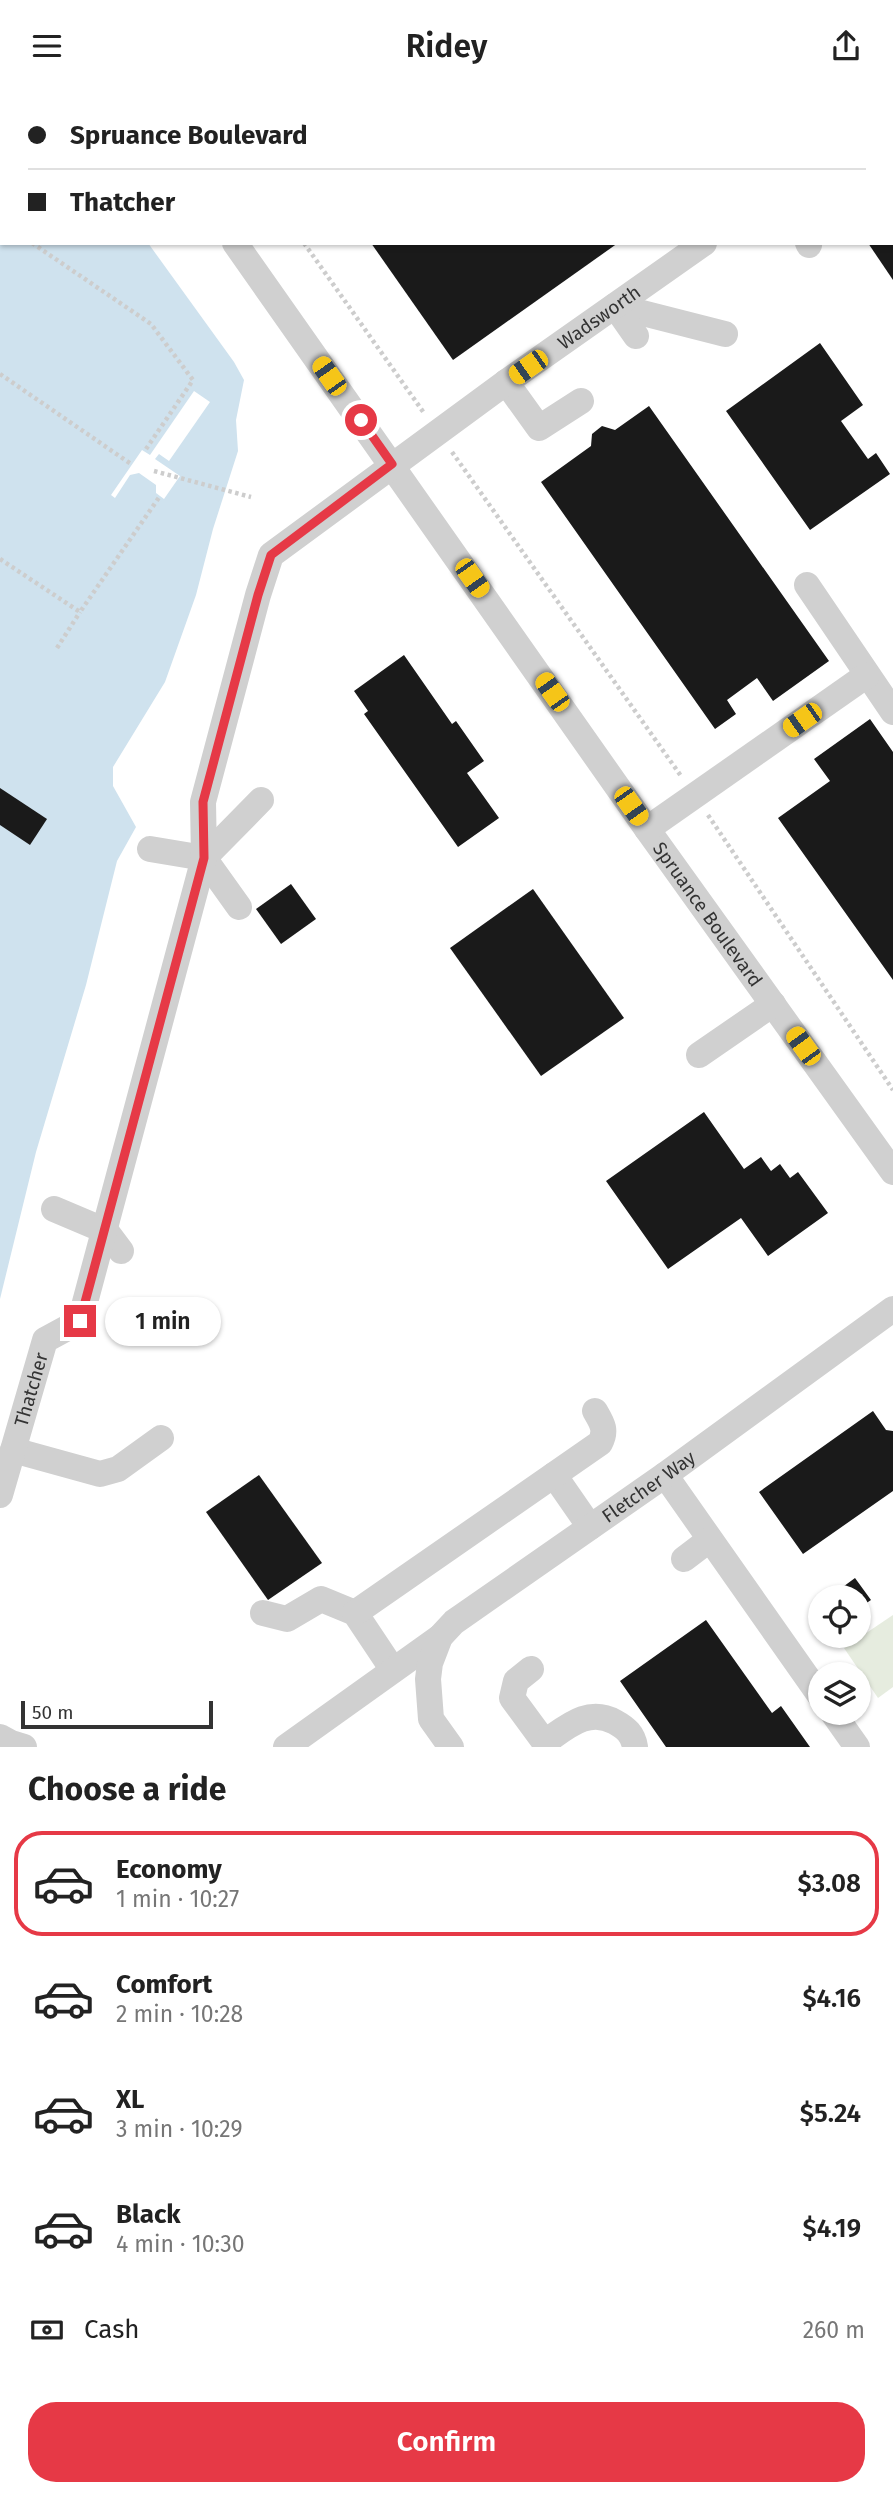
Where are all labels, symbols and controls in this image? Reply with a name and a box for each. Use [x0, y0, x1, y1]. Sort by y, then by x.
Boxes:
icon: menu [28, 27, 66, 65]
text: Ridey [406, 27, 487, 65]
icon: share [827, 27, 865, 65]
text: Spruance Boulevard [70, 120, 307, 151]
text: Thatcher [70, 187, 175, 218]
street label: Wadsworth [553, 280, 645, 354]
car [505, 346, 552, 388]
car [309, 353, 350, 399]
route start [345, 404, 377, 436]
car [452, 555, 493, 601]
car [532, 669, 573, 715]
car [779, 699, 826, 741]
car [611, 783, 652, 829]
street label: Spruance Boulevard [648, 837, 767, 991]
car [783, 1023, 824, 1069]
callout: 1 min [104, 1297, 220, 1345]
route end [64, 1305, 96, 1337]
text: 1 min [135, 1307, 191, 1335]
street label: Thatcher [10, 1349, 53, 1429]
street label: Fletcher Way [597, 1446, 700, 1528]
map controls [808, 1585, 871, 1725]
button: locate [808, 1585, 871, 1648]
button: layers [808, 1662, 871, 1725]
scale bar [21, 1698, 214, 1730]
text: 50 m [32, 1701, 73, 1724]
text: Choose a ride [28, 1770, 226, 1808]
icon: car [32, 1852, 95, 1915]
text: Economy [116, 1854, 222, 1885]
text: $3.08 [798, 1868, 861, 1899]
text: 1 min · 10:27 [116, 1885, 239, 1913]
icon: car [32, 1967, 95, 2030]
text: Comfort [116, 1969, 212, 2000]
text: $4.16 [802, 1983, 861, 2014]
text: 2 min · 10:28 [116, 2000, 243, 2028]
icon: car [32, 2082, 95, 2145]
text: XL [116, 2084, 144, 2115]
text: $5.24 [800, 2098, 861, 2129]
text: 3 min · 10:29 [116, 2115, 243, 2143]
icon: car [32, 2197, 95, 2260]
text: Black [116, 2199, 181, 2230]
text: $4.19 [802, 2213, 861, 2244]
text: 4 min · 10:30 [116, 2230, 245, 2258]
icon: cash [28, 2311, 66, 2349]
text: Cash [84, 2314, 140, 2345]
text: 260 m [803, 2316, 865, 2344]
button: Confirm [28, 2402, 865, 2482]

